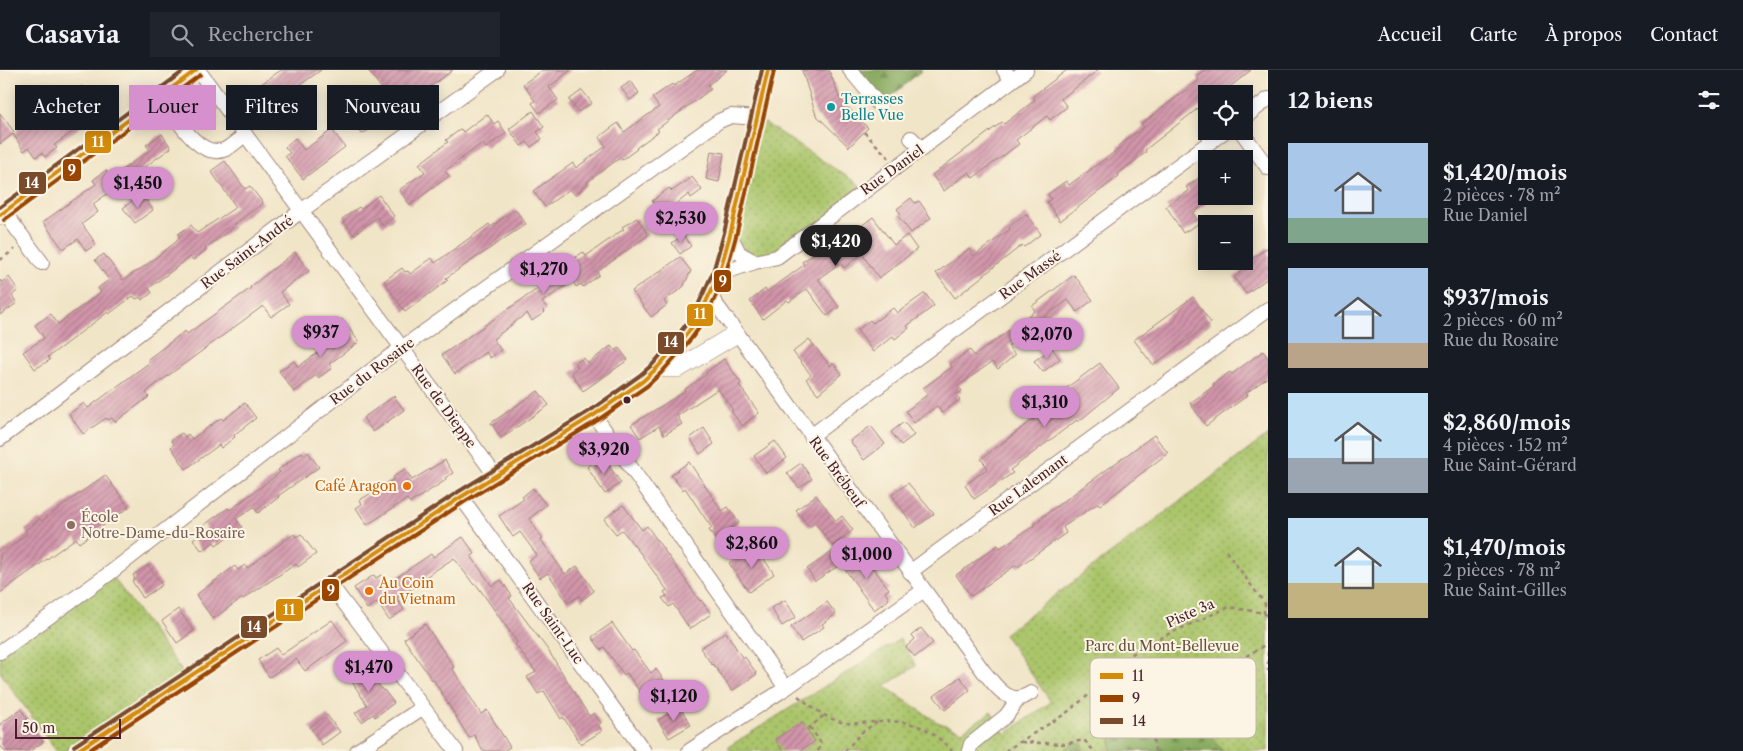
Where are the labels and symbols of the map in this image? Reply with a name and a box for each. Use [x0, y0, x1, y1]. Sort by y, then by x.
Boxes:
place label: Terrasses Belle Vue [841, 90, 904, 124]
marker: Terrasses Belle Vue [825, 101, 837, 113]
line badge: 11 [84, 130, 112, 154]
text: 11 [92, 133, 105, 151]
street label: Rue Daniel [857, 141, 927, 199]
line badge: 9 [62, 158, 82, 182]
text: 9 [68, 161, 76, 179]
pin: $1,450 [97, 166, 179, 209]
line badge: 14 [18, 171, 47, 195]
text: 14 [25, 174, 39, 192]
pin: $2,530 [640, 202, 722, 244]
street label: Rue Saint-André [197, 211, 297, 293]
pin: $1,420 [795, 224, 877, 267]
street label: Rue Massé [996, 247, 1064, 303]
pin: $1,270 [503, 252, 585, 295]
line badge: 9 [713, 269, 732, 293]
text: 9 [719, 272, 727, 290]
line badge: 11 [686, 303, 714, 327]
text: 11 [694, 305, 707, 323]
pin: $937 [291, 316, 351, 358]
pin: $2,070 [1006, 318, 1088, 360]
line badge: 14 [657, 331, 685, 355]
street label: Rue du Rosaire [326, 333, 418, 409]
text: 14 [664, 333, 678, 351]
street label: Rue de Dieppe [408, 361, 480, 451]
pin: $1,310 [1004, 386, 1086, 428]
unlabelled marker [622, 395, 632, 405]
pin: $3,920 [563, 432, 645, 475]
street label: Rue Brébeuf [805, 433, 870, 513]
street label: Rue Lalemant [985, 450, 1071, 520]
place label: Café Aragon [315, 477, 397, 495]
marker: Café Aragon [401, 480, 413, 492]
place label: École Notre-Dame-du-Rosaire [81, 508, 245, 542]
marker: École Notre-Dame-du-Rosaire [65, 519, 77, 531]
pin: $2,860 [711, 526, 793, 569]
pin: $1,000 [826, 538, 908, 580]
place label: Au Coin du Vietnam [378, 574, 456, 608]
line badge: 9 [321, 578, 340, 602]
street label: Rue Saint-Luc [518, 579, 588, 667]
text: 9 [327, 581, 335, 599]
marker: Au Coin du Vietnam [363, 585, 375, 597]
street label: Piste 3a [1163, 594, 1218, 632]
line badge: 11 [275, 598, 304, 622]
text: 11 [283, 601, 296, 619]
line badge: 14 [240, 615, 268, 639]
text: 14 [247, 618, 261, 636]
park label: Parc du Mont-Bellevue [1085, 637, 1239, 655]
pin: $1,470 [328, 650, 410, 693]
legend [1090, 658, 1256, 738]
text: 11 [1132, 667, 1144, 685]
pin: $1,120 [633, 680, 715, 722]
text: 9 [1132, 689, 1140, 707]
text: 14 [1132, 712, 1146, 730]
scale bar [15, 716, 121, 739]

